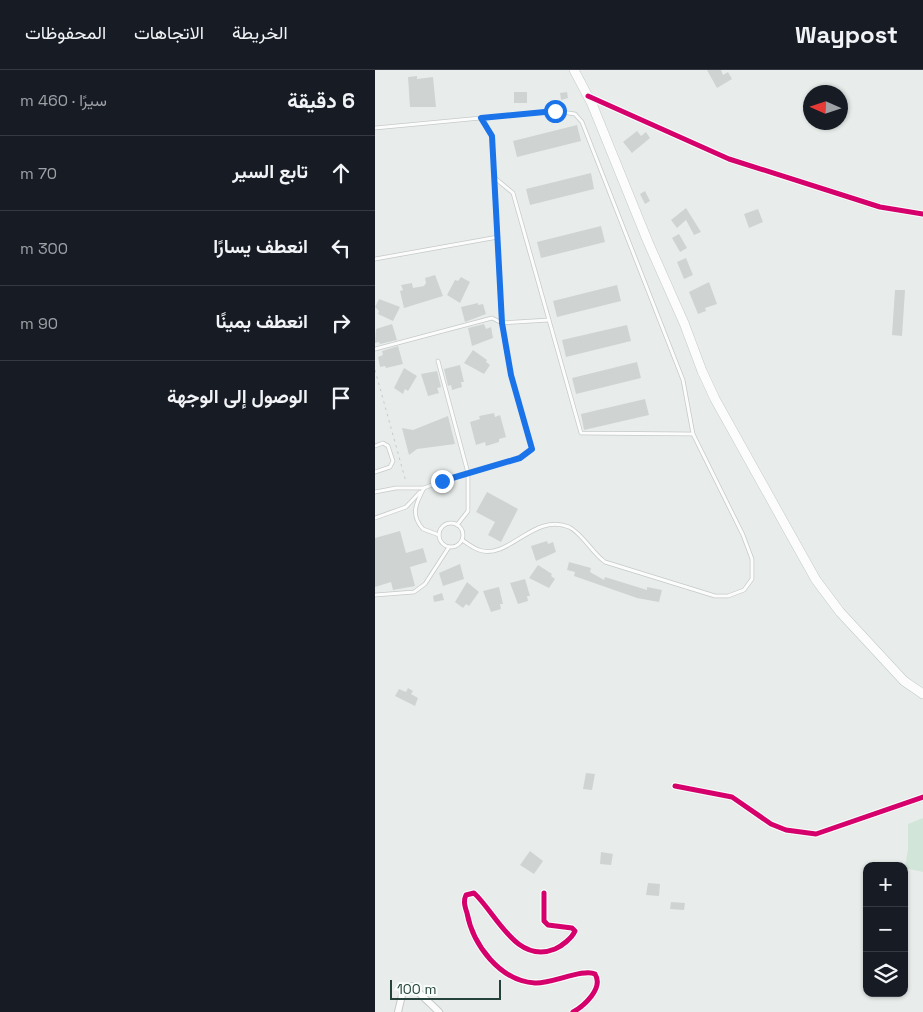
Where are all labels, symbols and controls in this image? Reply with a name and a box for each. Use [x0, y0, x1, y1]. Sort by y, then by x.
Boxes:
text: Waypost [795, 19, 898, 50]
text: المحفوظات [25, 21, 106, 44]
text: الاتجاهات [134, 21, 204, 44]
text: الخريطة [232, 21, 288, 44]
north arrow [803, 85, 848, 130]
text: 6 دقيقة [287, 87, 355, 114]
text: سيرًا · 460 m [20, 90, 107, 111]
route start [544, 100, 567, 123]
text: تابع السير [232, 159, 308, 184]
icon: ahead [327, 159, 355, 187]
text: 70 m [20, 163, 57, 184]
text: انعطف يسارًا [213, 234, 308, 259]
icon: left [327, 234, 355, 262]
text: 300 m [20, 238, 68, 259]
text: انعطف يمينًا [216, 309, 308, 334]
icon: right [327, 309, 355, 337]
text: 90 m [20, 313, 58, 334]
text: الوصول إلى الوجهة [167, 384, 308, 409]
icon: arrive [327, 384, 355, 412]
route end [431, 470, 454, 493]
map controls [863, 862, 908, 997]
button: + [863, 862, 908, 907]
button: − [863, 907, 908, 952]
button: layers [863, 952, 908, 997]
scale bar [390, 977, 501, 1000]
text: 100 m [397, 980, 436, 998]

